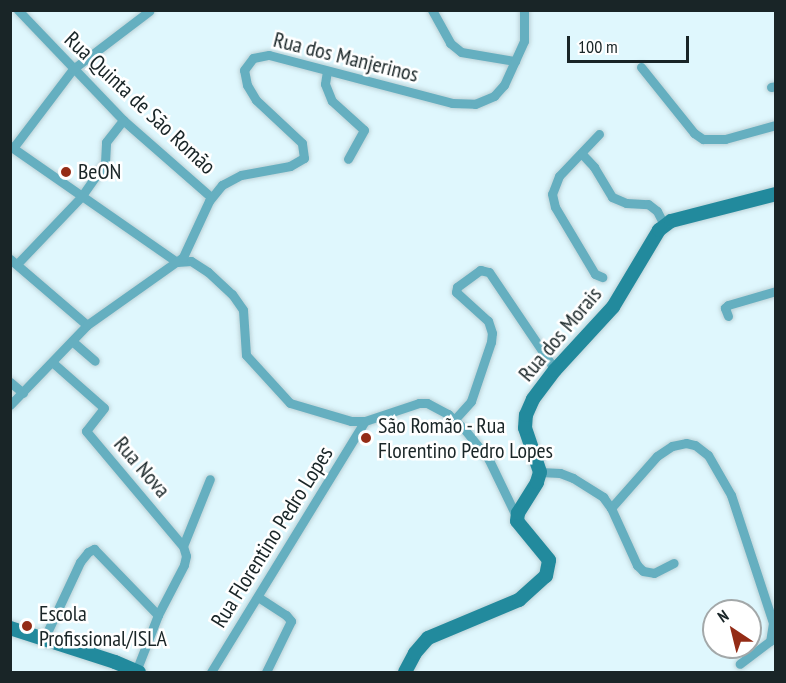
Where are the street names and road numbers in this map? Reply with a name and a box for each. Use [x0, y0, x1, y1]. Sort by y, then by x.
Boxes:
street label: Rua Quinta de São Romão [59, 26, 221, 180]
street label: Rua dos Manjerinos [271, 26, 421, 88]
street label: Rua dos Morais [513, 281, 607, 387]
street label: Rua Nova [108, 431, 176, 503]
street label: Rua Florentino Pedro Lopes [206, 442, 338, 632]

